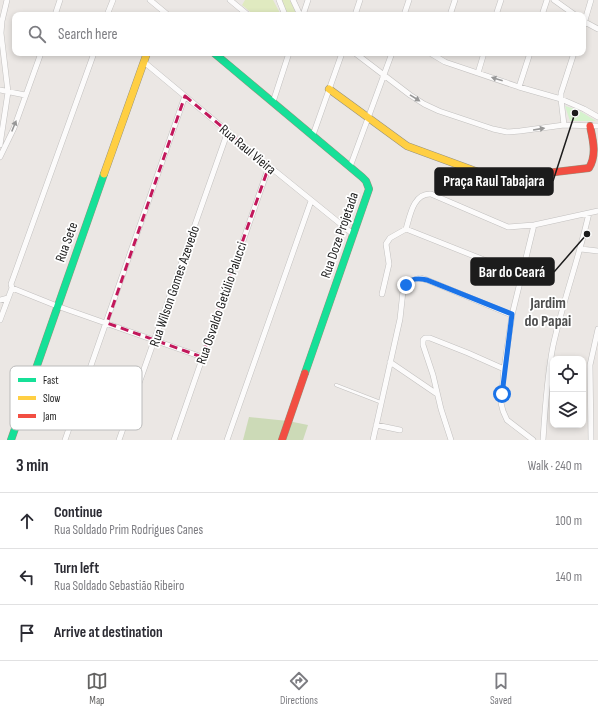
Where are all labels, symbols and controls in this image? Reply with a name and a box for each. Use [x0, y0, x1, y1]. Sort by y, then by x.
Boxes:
search box [12, 12, 586, 56]
icon: search [26, 23, 48, 45]
text: Search here [58, 25, 118, 44]
one-way arrow [490, 76, 502, 82]
one-way arrow [410, 95, 421, 102]
one-way arrow [11, 121, 17, 132]
street label: Rua Raul Vieira [216, 121, 279, 178]
one-way arrow [533, 126, 545, 132]
callout: Praça Raul Tabajara [435, 168, 553, 195]
text: Praça Raul Tabajara [443, 172, 545, 191]
street label: Rua Doze Projetada [317, 190, 362, 280]
street label: Rua Sete [51, 220, 82, 264]
street label: Rua Wilson Gomes Azevedo [146, 223, 203, 349]
street label: Rua Osvaldo Getúlio Palucci [193, 240, 250, 367]
callout: Bar do Ceará [471, 258, 554, 285]
text: Bar do Ceará [479, 263, 545, 282]
route end [397, 276, 415, 294]
district label: Jardim do Papai [525, 294, 571, 331]
map controls [550, 356, 586, 428]
button: locate [550, 356, 586, 392]
legend [10, 366, 142, 430]
text: Fast [43, 374, 59, 387]
route start [493, 385, 511, 403]
text: Slow [43, 392, 60, 405]
button: layers [550, 392, 586, 428]
text: Jam [42, 410, 57, 423]
text: 3 min [16, 456, 49, 476]
text: Walk · 240 m [528, 458, 582, 474]
text: Continue [54, 503, 103, 522]
icon: ahead [16, 510, 38, 532]
text: 100 m [555, 513, 582, 529]
text: Rua Soldado Prim Rodrigues Canes [54, 522, 203, 538]
text: Turn left [54, 559, 99, 578]
icon: left [16, 566, 38, 588]
text: 140 m [556, 569, 582, 585]
text: Rua Soldado Sebastião Ribeiro [54, 578, 184, 594]
icon: arrive [16, 622, 38, 644]
text: Arrive at destination [54, 623, 163, 642]
tab: Map [86, 670, 108, 707]
tab: Directions [280, 670, 318, 707]
tab: Saved [490, 670, 512, 707]

